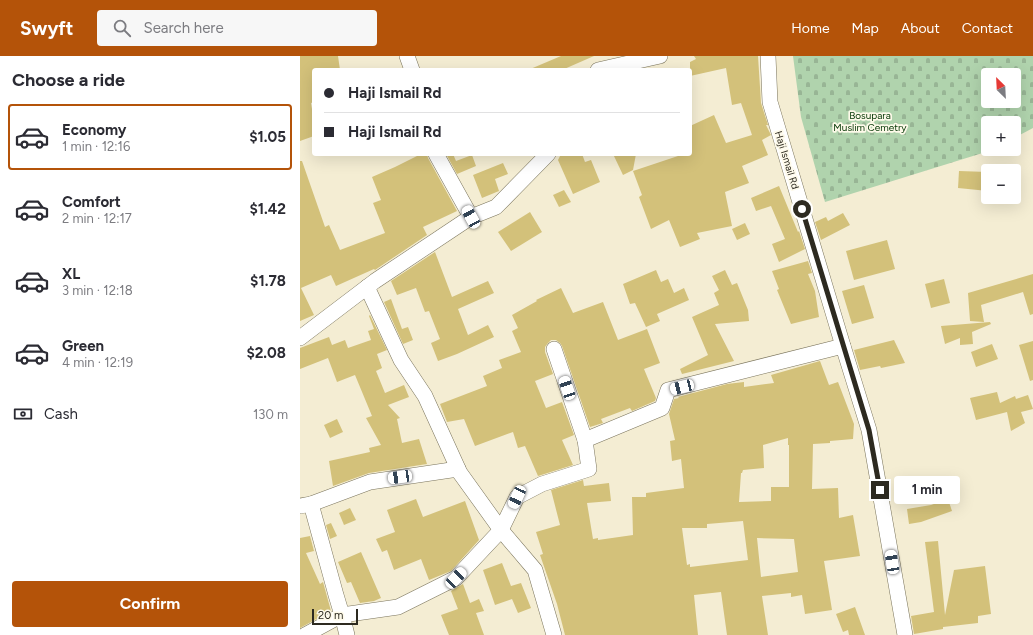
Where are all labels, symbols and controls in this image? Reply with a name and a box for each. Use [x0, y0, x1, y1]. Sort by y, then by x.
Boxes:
search box [97, 10, 377, 46]
text: Swyft [20, 17, 73, 40]
icon: search [111, 17, 133, 39]
text: Search here [143, 19, 224, 37]
text: Home [791, 20, 830, 37]
text: Map [852, 20, 879, 37]
text: About [901, 20, 940, 37]
text: Contact [962, 20, 1013, 37]
north arrow [981, 68, 1021, 108]
map controls [981, 68, 1021, 204]
text: Choose a ride [12, 69, 125, 91]
text: Haji Ismail Rd [348, 84, 441, 102]
park label: Bosupara Muslim Cemetry [833, 109, 907, 134]
button: + [981, 116, 1021, 156]
icon: car [14, 119, 50, 155]
text: Economy [62, 121, 127, 139]
text: Haji Ismail Rd [348, 123, 441, 141]
text: $1.05 [249, 128, 286, 146]
street label: Haji Ismail Rd [772, 129, 802, 191]
text: 1 min · 12:16 [62, 139, 130, 154]
button: − [981, 164, 1021, 204]
icon: car [14, 191, 50, 227]
text: Comfort [62, 193, 121, 211]
text: $1.42 [249, 200, 286, 218]
route start [793, 200, 811, 218]
car [460, 204, 482, 230]
text: 2 min · 12:17 [62, 211, 132, 226]
icon: car [14, 263, 50, 299]
text: XL [62, 265, 80, 283]
text: $1.78 [250, 272, 286, 290]
text: 3 min · 12:18 [62, 283, 133, 298]
icon: car [14, 335, 50, 371]
text: Green [62, 337, 104, 355]
text: $2.08 [246, 344, 286, 362]
text: 4 min · 12:19 [62, 355, 133, 370]
car [557, 375, 577, 401]
car [669, 378, 695, 396]
icon: cash [12, 403, 34, 425]
text: Cash [44, 405, 78, 423]
text: 130 m [253, 407, 288, 422]
car [387, 469, 413, 485]
callout: 1 min [894, 476, 960, 504]
route end [871, 481, 889, 499]
text: 1 min [912, 482, 942, 497]
car [506, 484, 528, 510]
car [884, 549, 900, 575]
car [443, 565, 469, 591]
button: Confirm [12, 581, 288, 627]
scale bar [312, 607, 358, 626]
text: 20 m [318, 609, 343, 622]

